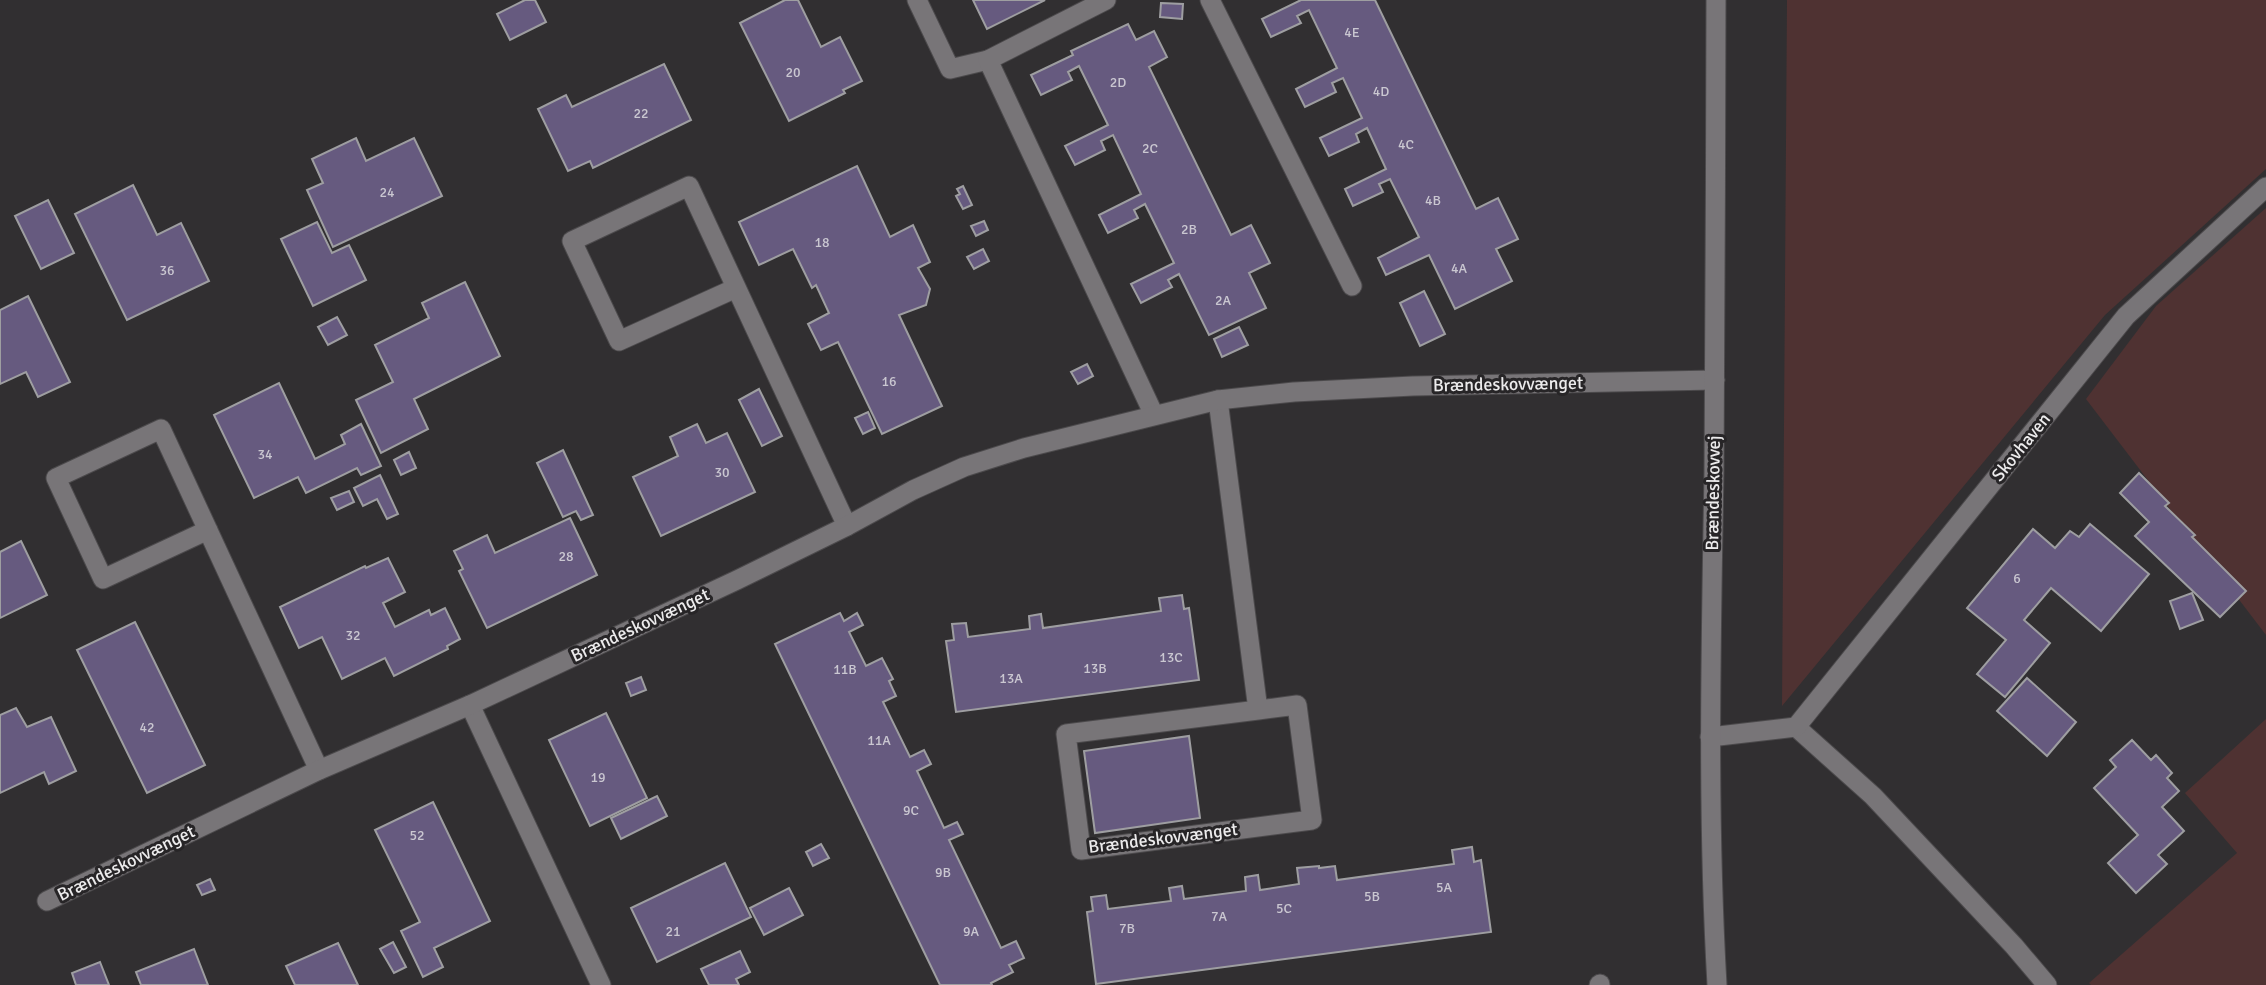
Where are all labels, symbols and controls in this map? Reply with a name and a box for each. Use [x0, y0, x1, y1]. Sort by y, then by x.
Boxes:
house number: 4E [1344, 24, 1360, 41]
house number: 20 [785, 64, 801, 81]
house number: 2D [1110, 74, 1126, 91]
house number: 4D [1373, 83, 1389, 100]
house number: 22 [633, 105, 649, 122]
house number: 4C [1398, 136, 1414, 153]
house number: 2C [1142, 140, 1158, 157]
house number: 24 [379, 184, 395, 201]
house number: 4B [1425, 192, 1441, 209]
house number: 2B [1181, 221, 1197, 238]
house number: 18 [814, 234, 830, 251]
house number: 4A [1451, 260, 1467, 277]
house number: 36 [159, 262, 175, 279]
house number: 2A [1215, 292, 1231, 309]
street label: Brændeskovvænget [1433, 372, 1583, 396]
house number: 16 [881, 373, 897, 390]
street label: Skovhaven [1987, 408, 2055, 486]
street label: Brændeskovvej [1701, 435, 1725, 551]
house number: 34 [257, 446, 273, 463]
house number: 30 [714, 464, 730, 481]
house number: 28 [558, 548, 574, 565]
house number: 6 [2013, 570, 2021, 587]
street label: Brændeskovvænget [567, 583, 713, 667]
house number: 32 [345, 627, 361, 644]
house number: 13C [1159, 649, 1183, 666]
house number: 13B [1083, 660, 1107, 677]
house number: 11B [833, 661, 857, 678]
house number: 13A [999, 670, 1023, 687]
house number: 42 [139, 719, 155, 736]
house number: 11A [867, 732, 891, 749]
house number: 19 [590, 769, 606, 786]
house number: 9C [903, 802, 919, 819]
street label: Brændeskovvænget [1087, 818, 1239, 858]
street label: Brændeskovvænget [54, 820, 198, 906]
house number: 52 [409, 827, 425, 844]
house number: 9B [935, 864, 951, 881]
house number: 5A [1436, 879, 1452, 896]
house number: 5B [1364, 888, 1380, 905]
house number: 5C [1276, 900, 1292, 917]
house number: 7A [1211, 908, 1227, 925]
house number: 7B [1119, 920, 1135, 937]
house number: 21 [665, 923, 681, 940]
house number: 9A [963, 923, 979, 940]

